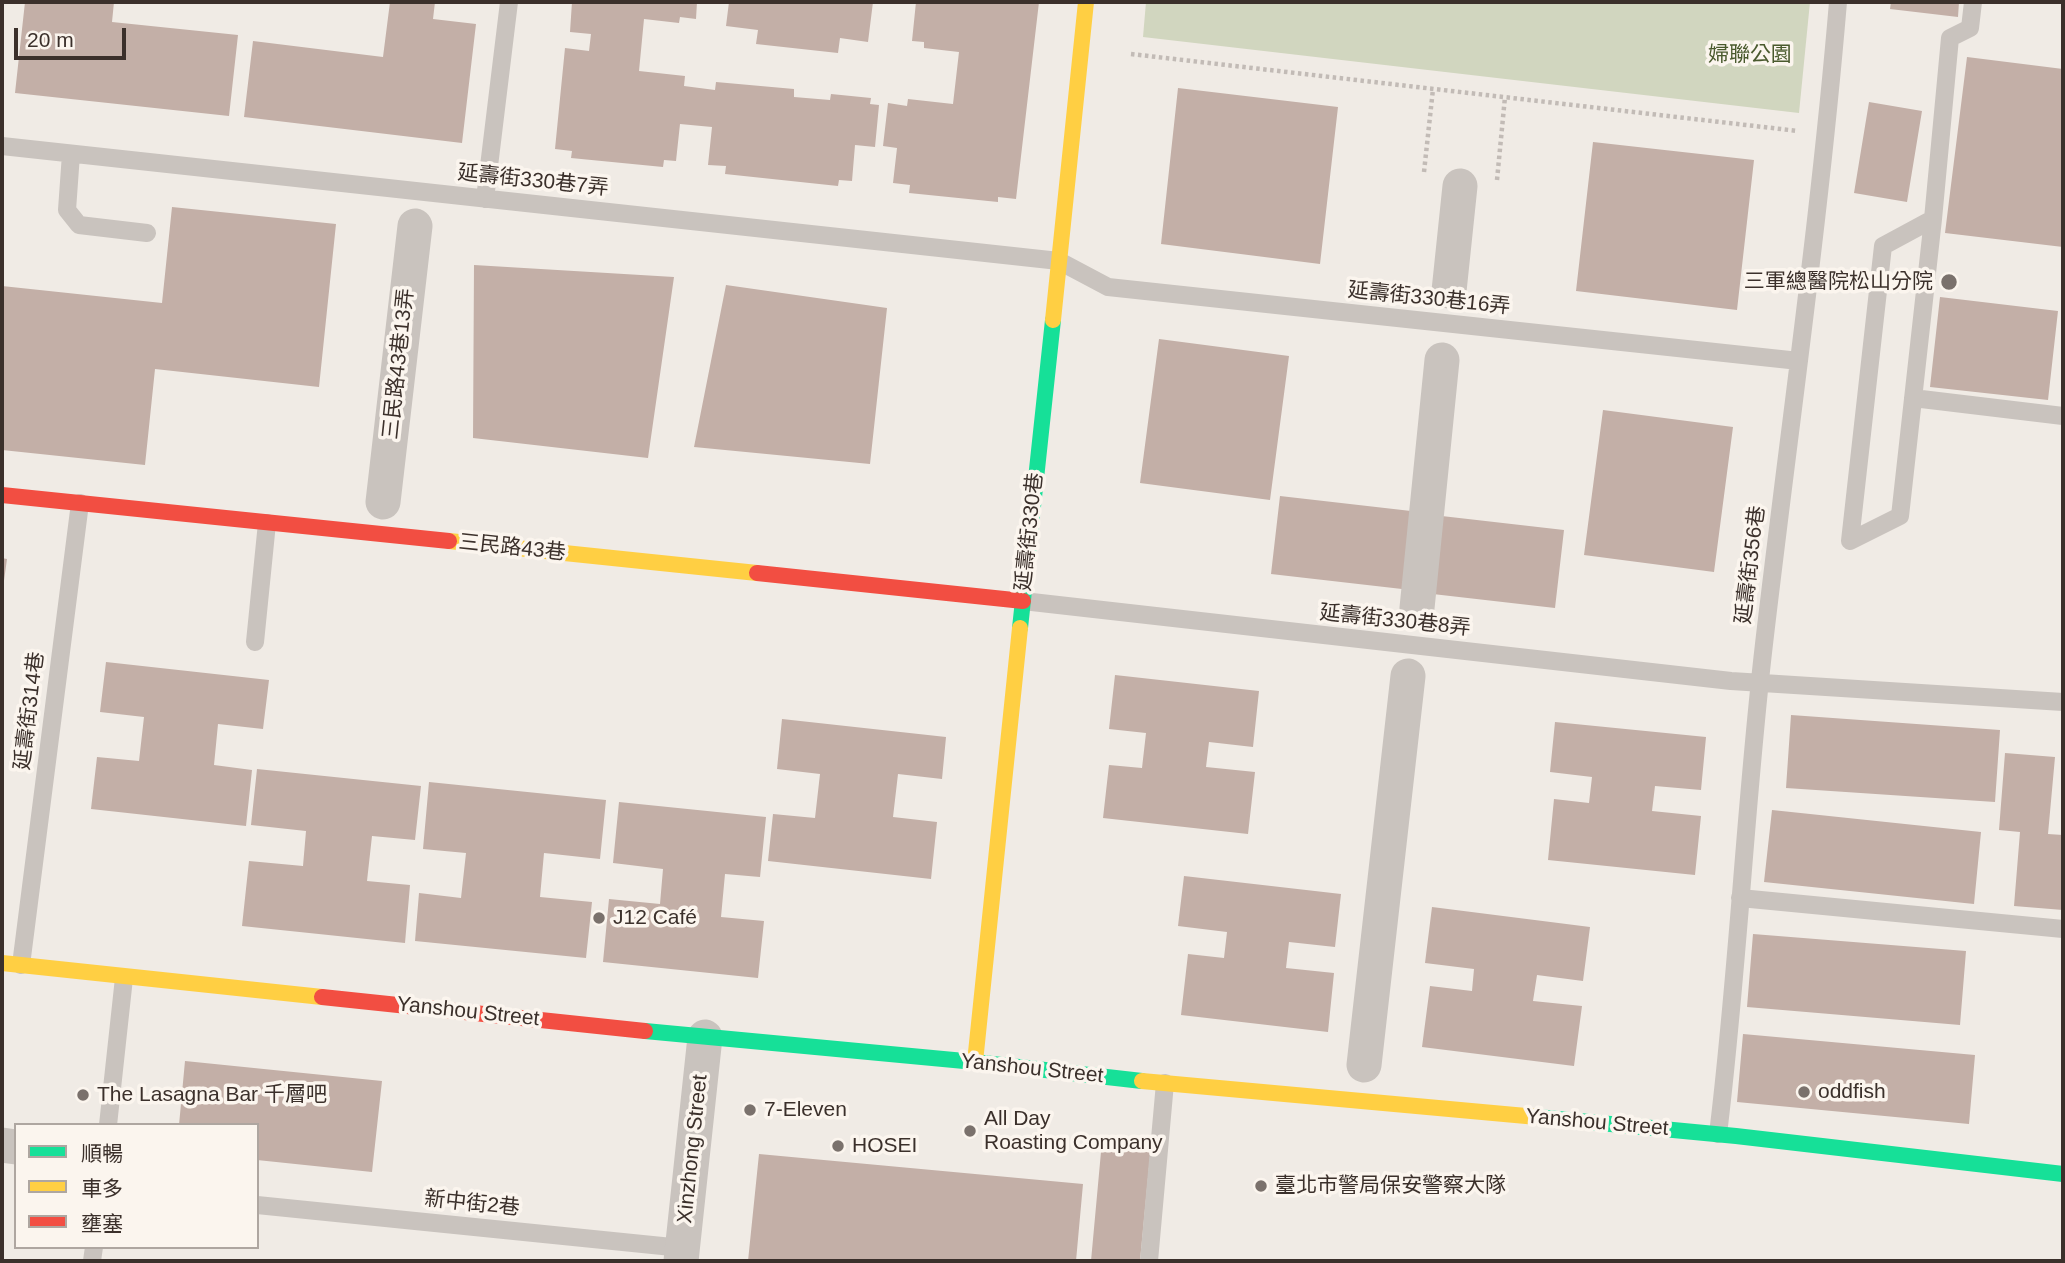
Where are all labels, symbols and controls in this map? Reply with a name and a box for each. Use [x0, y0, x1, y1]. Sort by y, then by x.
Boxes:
scale bar [18, 14, 130, 58]
text: 20 m [27, 28, 74, 51]
park label: 婦聯公園 [1708, 42, 1792, 68]
street label: 延壽街330巷7弄 [456, 161, 610, 201]
place label: 三軍總醫院松山分院 [1744, 269, 1933, 295]
marker: 三軍總醫院松山分院 [1939, 272, 1959, 292]
street label: 延壽街330巷16弄 [1346, 278, 1512, 320]
street label: 三民路43巷13弄 [379, 287, 419, 441]
street label: 延壽街330巷 [1011, 471, 1049, 593]
street label: 延壽街356巷 [1731, 504, 1771, 626]
street label: 三民路43巷 [457, 530, 567, 566]
street label: 延壽街330巷8弄 [1318, 601, 1472, 641]
street label: 延壽街314巷 [10, 650, 50, 772]
place label: J12 Café [613, 905, 697, 931]
marker: J12 Café [591, 910, 607, 926]
street label: Yanshou Street [395, 992, 541, 1032]
street label: Yanshou Street [959, 1049, 1105, 1089]
street label: Xinzhong Street [673, 1073, 713, 1225]
place label: oddfish [1818, 1079, 1886, 1105]
place label: The Lasagna Bar 千層吧 [97, 1082, 327, 1108]
marker: oddfish [1796, 1084, 1812, 1100]
marker: The Lasagna Bar 千層吧 [75, 1087, 91, 1103]
place label: 7-Eleven [764, 1097, 847, 1123]
marker: 7-Eleven [742, 1102, 758, 1118]
street label: Yanshou Street [1525, 1104, 1669, 1142]
place label: All Day Roasting Company [984, 1106, 1163, 1156]
legend [14, 1123, 259, 1249]
marker: All Day Roasting Company [962, 1123, 978, 1139]
place label: HOSEI [852, 1133, 917, 1159]
marker: HOSEI [830, 1138, 846, 1154]
text: 順暢 [81, 1142, 123, 1165]
place label: 臺北市警局保安警察大隊 [1275, 1173, 1506, 1199]
text: 車多 [81, 1177, 123, 1200]
marker: 臺北市警局保安警察大隊 [1253, 1178, 1269, 1194]
street label: 新中街2巷 [423, 1186, 521, 1222]
text: 壅塞 [81, 1212, 123, 1235]

